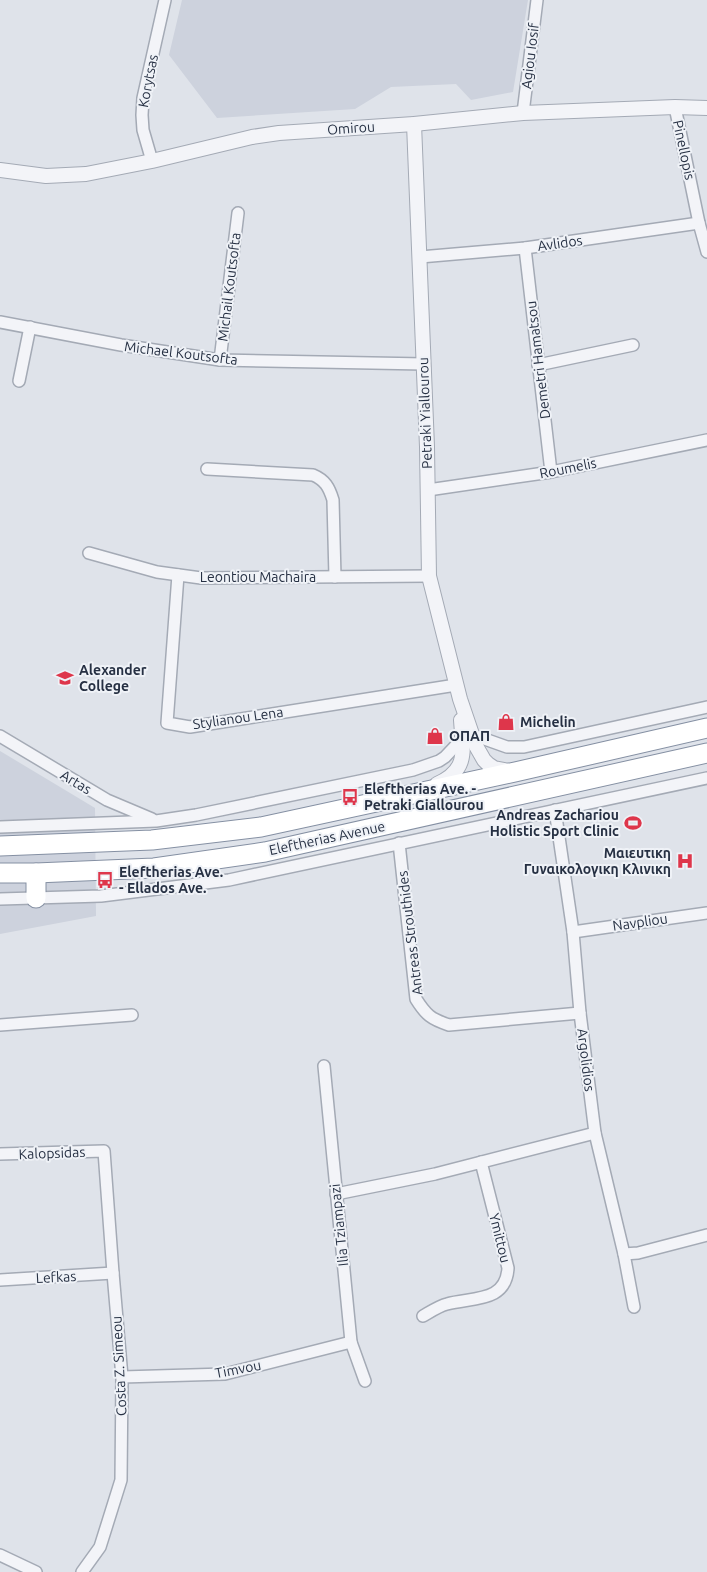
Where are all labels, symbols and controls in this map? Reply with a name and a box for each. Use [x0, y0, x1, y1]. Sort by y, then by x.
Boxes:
street label: Agiou Iosif [518, 21, 542, 90]
street label: Korytsas [135, 53, 161, 109]
street label: Omirou [327, 118, 375, 138]
street label: Pinellopis [670, 119, 698, 181]
street label: Michail Koutsofta [214, 232, 244, 342]
street label: Avlidos [536, 232, 584, 254]
street label: Demetri Hamatsou [523, 300, 553, 420]
street label: Michael Koutsofta [123, 338, 239, 368]
street label: Petraki Yiallourou [415, 357, 435, 469]
street label: Roumelis [538, 455, 598, 481]
street label: Leontiou Machaira [200, 569, 316, 585]
place label: Alexander College [79, 662, 147, 694]
school or university icon: Alexander College [55, 668, 75, 688]
street label: Stylianou Lena [192, 704, 284, 732]
shop icon: Michelin [496, 712, 516, 732]
place label: Michelin [520, 714, 576, 730]
shop icon: ΟΠΑΠ [425, 726, 445, 746]
place label: ΟΠΑΠ [449, 728, 490, 744]
street label: Artas [58, 767, 94, 797]
place label: Eleftherias Ave. - Petraki Giallourou [364, 781, 484, 813]
bus stop icon: Eleftherias Ave. - Petraki Giallourou [340, 787, 360, 807]
place label: Andreas Zachariou Holistic Sport Clinic [490, 807, 619, 839]
sports icon: Andreas Zachariou Holistic Sport Clinic [623, 813, 643, 833]
street label: Eleftherias Avenue [268, 818, 386, 858]
place label: Μαιευτικη Γυναικολογικη Κλινικη [524, 845, 671, 877]
hospital icon: Μαιευτικη Γυναικολογικη Κλινικη [675, 851, 695, 871]
place label: Eleftherias Ave. - Ellados Ave. [119, 864, 223, 896]
bus stop icon: Eleftherias Ave. - Ellados Ave. [95, 870, 115, 890]
street label: Antreas Strouthides [394, 870, 426, 996]
street label: Navpliou [611, 910, 669, 934]
street label: Argolidios [574, 1027, 598, 1093]
street label: Kalopsidas [18, 1144, 86, 1162]
street label: Ilia Tziampazi [327, 1183, 351, 1267]
street label: Ymittou [486, 1212, 514, 1264]
street label: Lefkas [35, 1268, 77, 1286]
street label: Costa Z. Simeou [108, 1316, 130, 1416]
street label: Timvou [214, 1357, 262, 1381]

